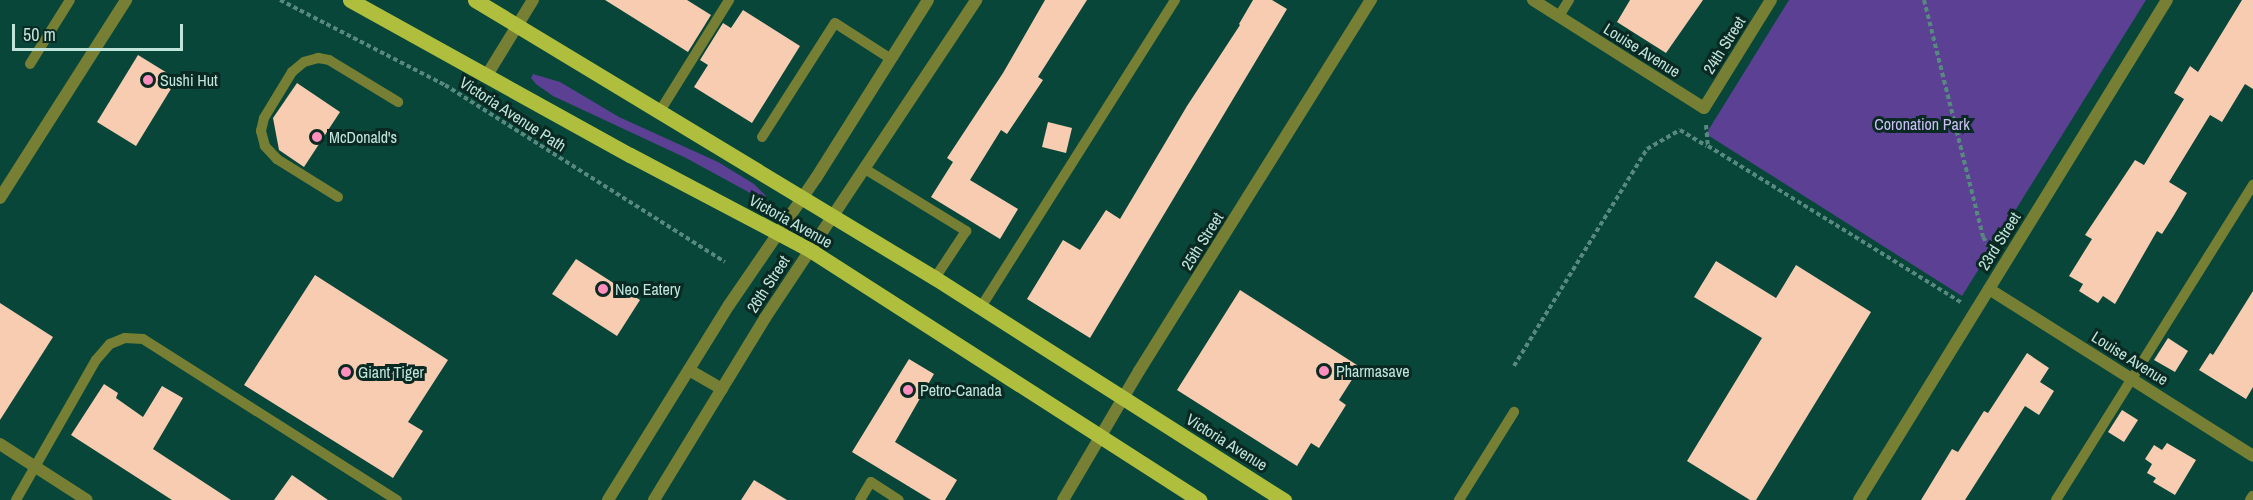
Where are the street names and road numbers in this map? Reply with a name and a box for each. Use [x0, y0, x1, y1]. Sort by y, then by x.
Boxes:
street label: 24th Street [1699, 13, 1749, 77]
street label: Louise Avenue [1600, 19, 1684, 81]
street label: Victoria Avenue Path [456, 72, 570, 156]
street label: Victoria Avenue [746, 190, 836, 252]
street label: 23rd Street [1974, 208, 2024, 274]
street label: 25th Street [1177, 209, 1227, 273]
street label: 26th Street [742, 252, 794, 316]
street label: Louise Avenue [2088, 327, 2172, 389]
street label: Victoria Avenue [1183, 409, 1271, 475]

